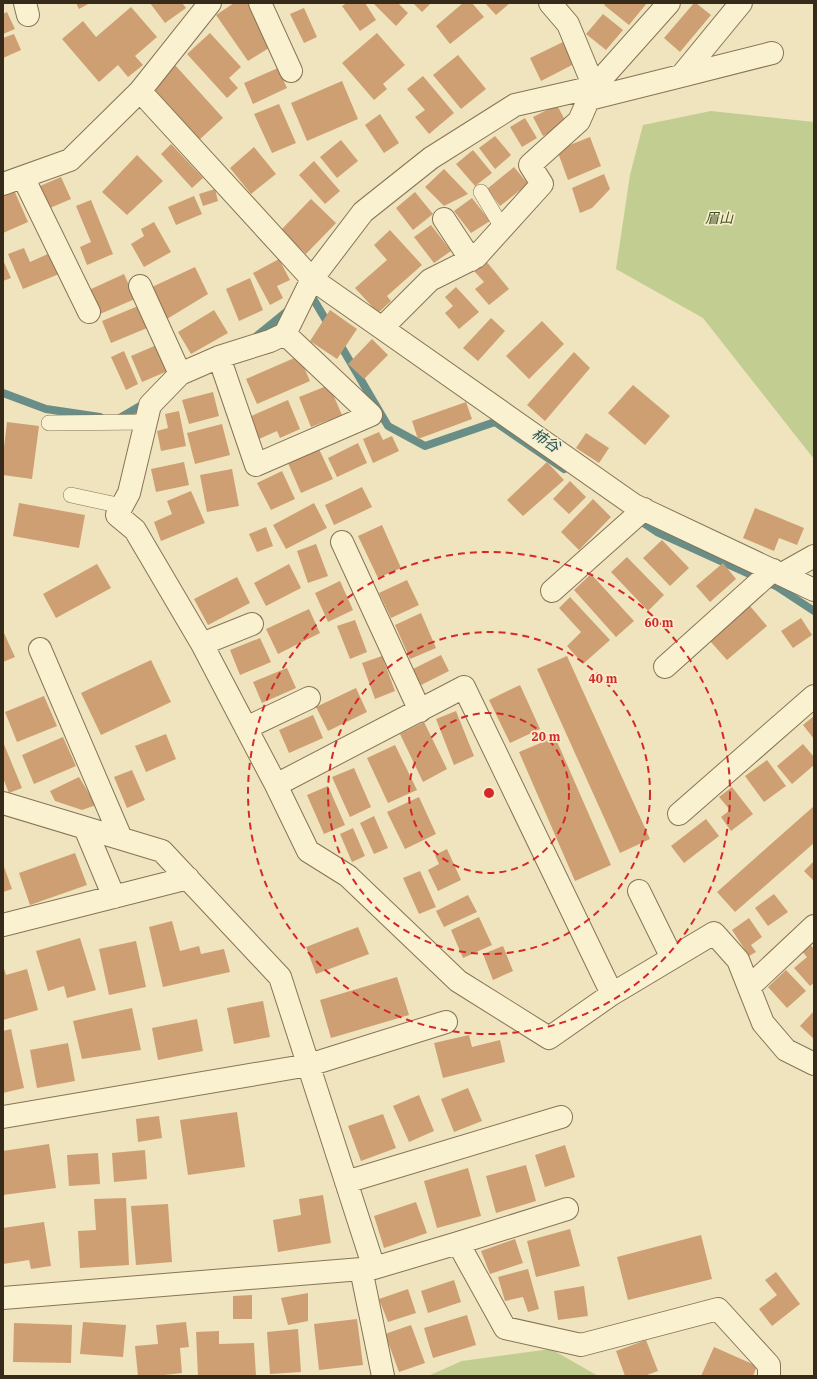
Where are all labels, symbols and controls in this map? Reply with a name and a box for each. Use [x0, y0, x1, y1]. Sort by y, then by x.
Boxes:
park label: 眉山 [705, 209, 734, 227]
water label: 柿谷 [528, 424, 565, 457]
text: 60 m [645, 615, 674, 630]
text: 40 m [589, 671, 618, 686]
text: 20 m [532, 729, 561, 744]
centre of rings [482, 786, 496, 800]

